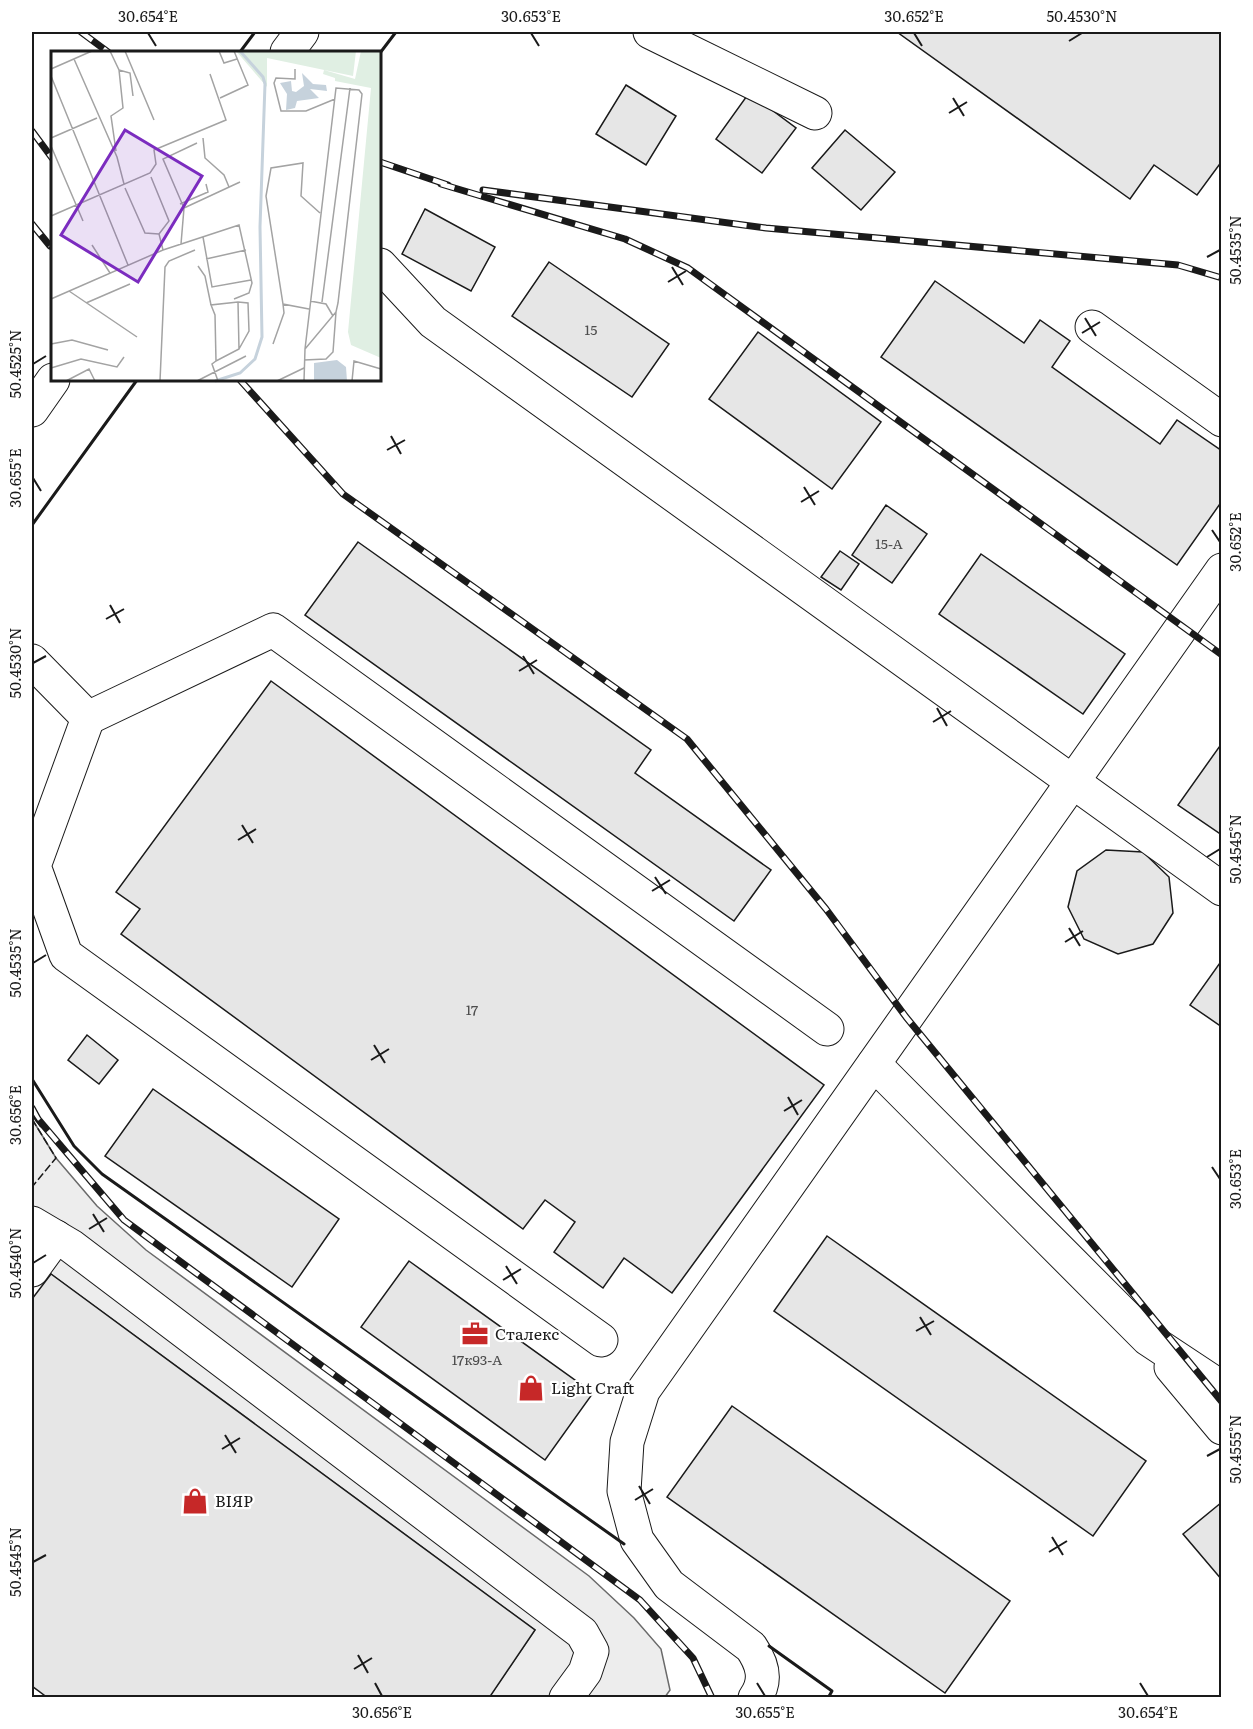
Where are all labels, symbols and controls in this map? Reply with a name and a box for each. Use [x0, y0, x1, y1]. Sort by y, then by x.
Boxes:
text: 30.654°E [118, 4, 178, 27]
text: 30.653°E [501, 4, 561, 27]
text: 30.652°E [884, 4, 944, 27]
text: 50.4530°N [1047, 4, 1117, 27]
inset map [51, 51, 381, 381]
text: 50.4535°N [1223, 215, 1246, 285]
house number: 15 [585, 319, 597, 339]
text: 50.4525°N [3, 329, 26, 399]
text: 30.655°E [3, 448, 26, 508]
text: 30.652°E [1223, 512, 1246, 572]
house number: 15-А [875, 533, 904, 553]
text: 50.4530°N [3, 628, 26, 698]
text: 50.4545°N [1223, 814, 1246, 884]
text: 50.4535°N [3, 928, 26, 998]
house number: 17 [466, 999, 478, 1019]
text: 30.656°E [3, 1085, 26, 1145]
text: 30.653°E [1223, 1149, 1246, 1209]
text: 50.4540°N [3, 1228, 26, 1298]
office icon: Сталекс [460, 1319, 490, 1349]
place label: Сталекс [495, 1321, 559, 1345]
house number: 17к93-А [452, 1349, 503, 1369]
shop icon: Light Craft [516, 1373, 546, 1403]
place label: Light Craft [551, 1375, 634, 1399]
text: 50.4555°N [1223, 1414, 1246, 1484]
shop icon: ВІЯР [180, 1486, 210, 1516]
place label: ВІЯР [215, 1488, 253, 1512]
text: 50.4545°N [3, 1527, 26, 1597]
text: 30.656°E [352, 1700, 412, 1723]
text: 30.655°E [735, 1700, 795, 1723]
text: 30.654°E [1118, 1700, 1178, 1723]

